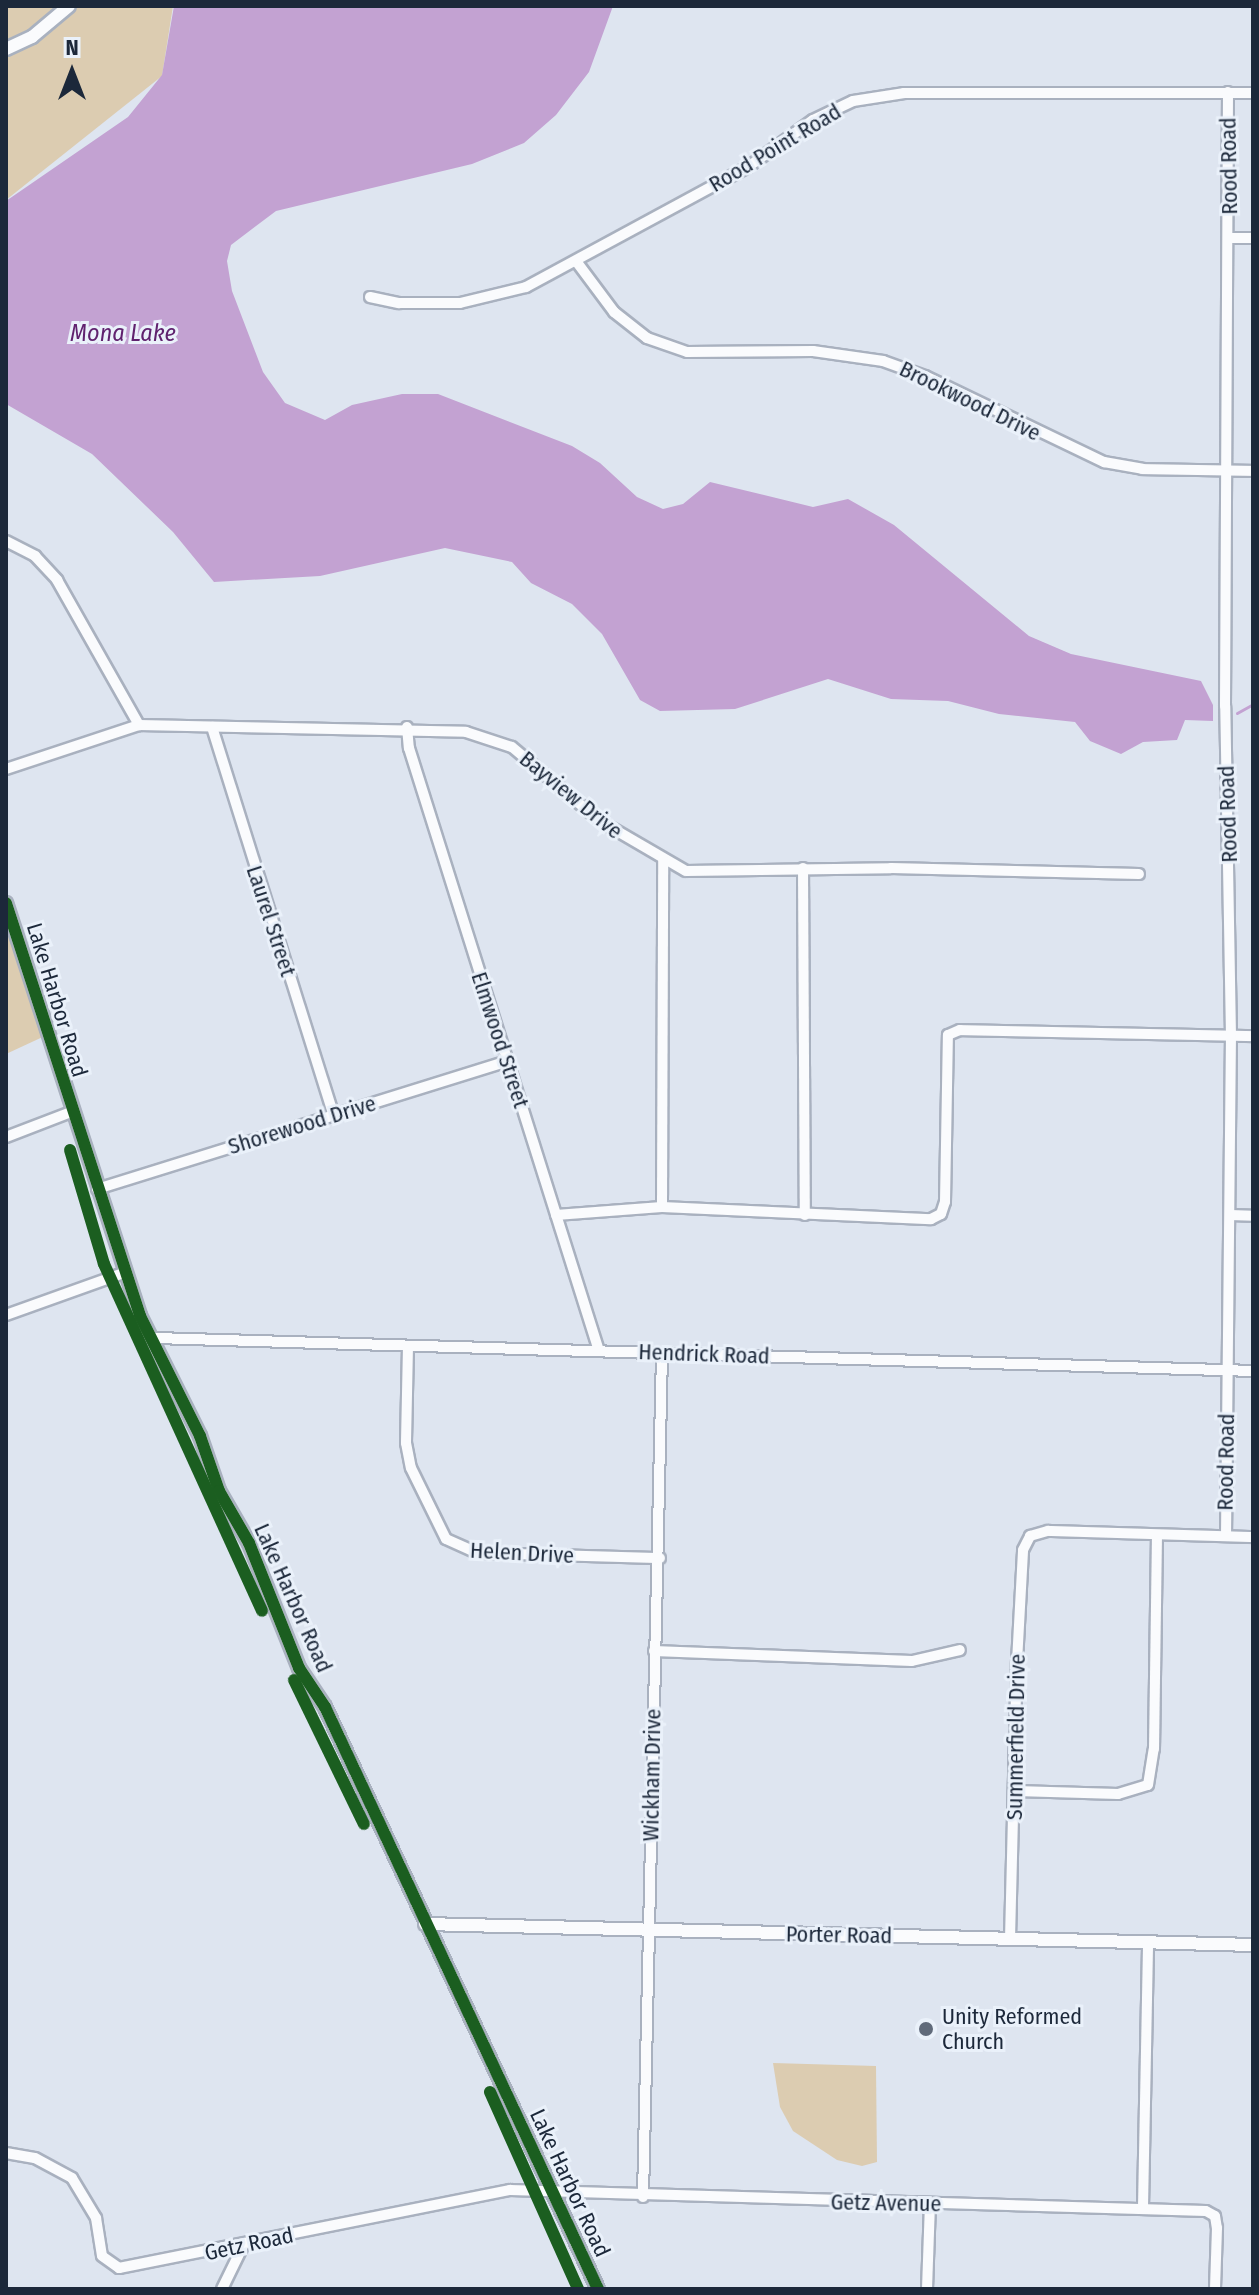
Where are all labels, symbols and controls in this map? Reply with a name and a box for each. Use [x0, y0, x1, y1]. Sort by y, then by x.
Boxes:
north arrow [32, 32, 112, 112]
text: N [65, 34, 79, 61]
street label: Rood Point Road [704, 98, 846, 198]
street label: Rood Road [1215, 117, 1243, 215]
water label: Mona Lake [70, 320, 176, 348]
street label: Brookwood Drive [895, 355, 1045, 447]
street label: Bayview Drive [514, 746, 628, 844]
street label: Rood Road [1213, 765, 1243, 863]
street label: Laurel Street [241, 862, 301, 980]
street label: Lake Harbor Road [21, 920, 93, 1080]
street label: Elmwood Street [466, 969, 534, 1111]
street label: Shorewood Drive [225, 1090, 379, 1160]
street label: Hendrick Road [638, 1339, 770, 1369]
street label: Rood Road [1212, 1413, 1240, 1511]
street label: Lake Harbor Road [248, 1520, 338, 1676]
street label: Helen Drive [469, 1537, 575, 1569]
street label: Summerfield Drive [1001, 1654, 1031, 1820]
street label: Wickham Drive [638, 1708, 666, 1842]
street label: Porter Road [786, 1921, 892, 1949]
place label: Unity Reformed Church [942, 2003, 1082, 2054]
marker: Unity Reformed Church [917, 2020, 935, 2038]
street label: Lake Harbor Road [524, 2105, 616, 2261]
street label: Getz Avenue [830, 2189, 942, 2217]
street label: Getz Road [202, 2222, 296, 2266]

